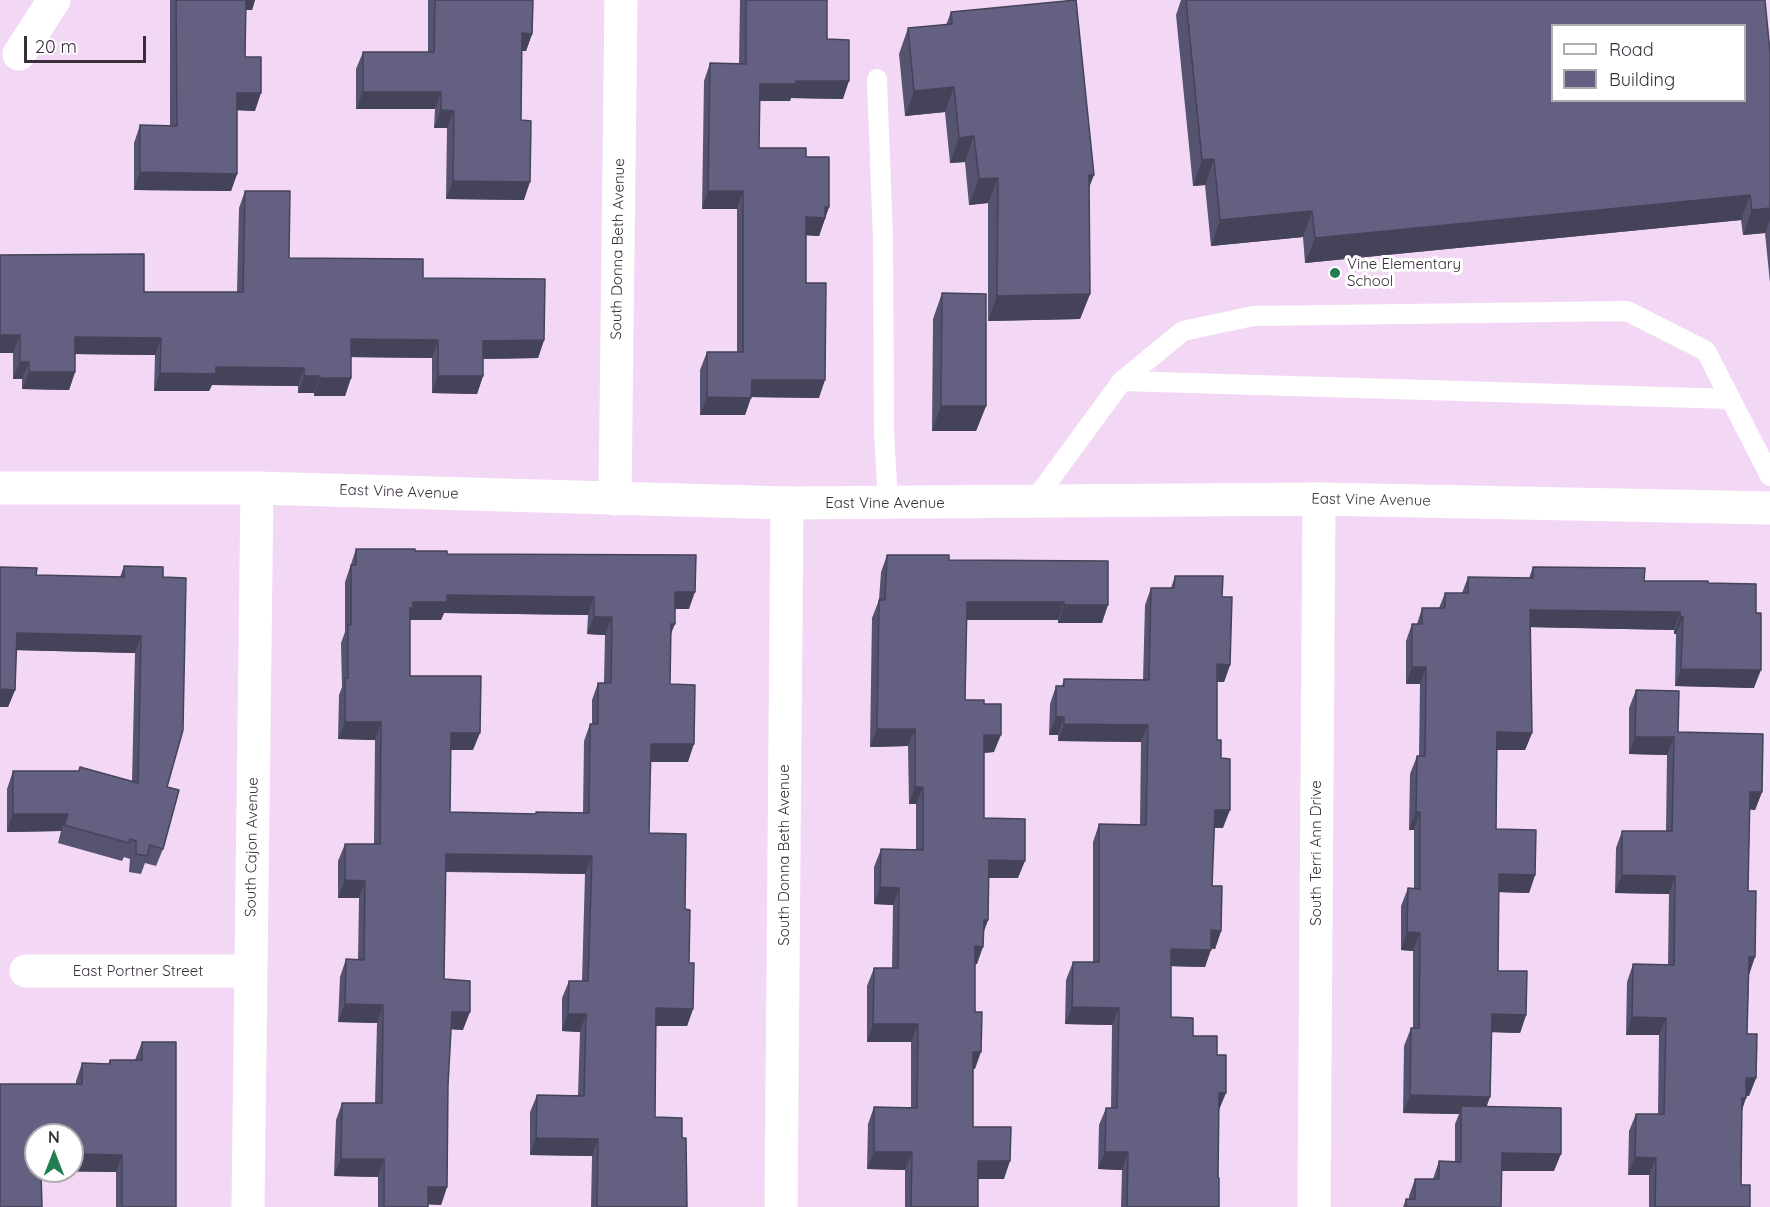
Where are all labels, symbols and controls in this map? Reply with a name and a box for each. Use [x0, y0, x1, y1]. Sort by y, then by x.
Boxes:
scale bar [27, 24, 148, 62]
legend [1551, 24, 1746, 102]
text: 20 m [35, 35, 77, 58]
text: Road [1609, 38, 1654, 61]
text: Building [1609, 68, 1675, 91]
street label: South Donna Beth Avenue [607, 158, 629, 340]
place label: Vine Elementary School [1347, 255, 1461, 290]
marker: Vine Elementary School [1328, 266, 1342, 280]
street label: East Vine Avenue [339, 481, 459, 503]
street label: East Vine Avenue [1311, 490, 1431, 510]
street label: East Vine Avenue [825, 494, 945, 512]
street label: South Donna Beth Avenue [775, 764, 793, 946]
street label: South Cajon Avenue [242, 777, 262, 917]
street label: South Terri Ann Drive [1307, 780, 1325, 926]
street label: East Portner Street [73, 962, 203, 980]
north arrow [24, 1123, 84, 1183]
text: N [48, 1127, 60, 1147]

